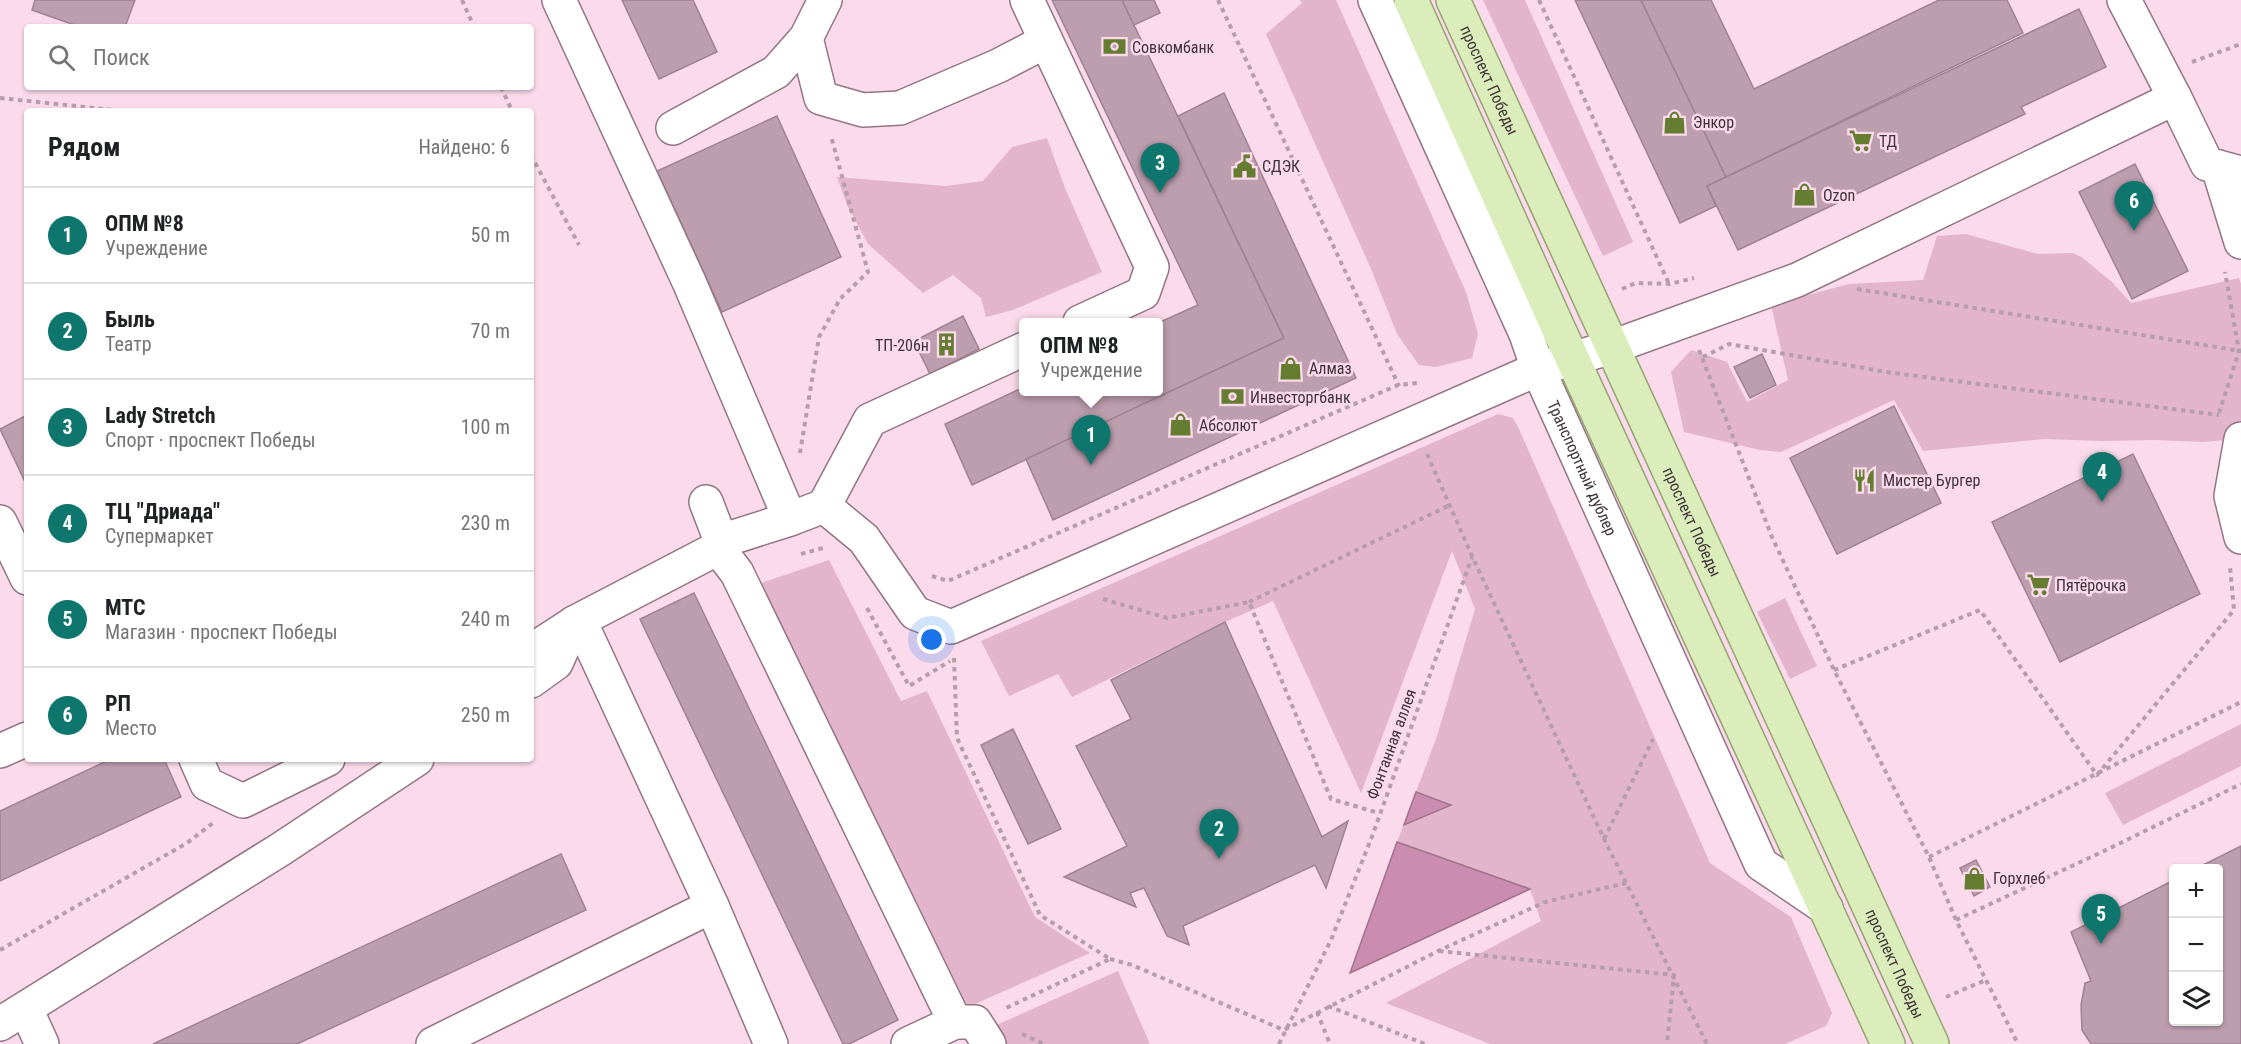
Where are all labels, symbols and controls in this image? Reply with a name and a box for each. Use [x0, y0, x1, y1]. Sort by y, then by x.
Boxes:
street label: проспект Победы [1456, 23, 1522, 138]
search box [24, 24, 534, 90]
bank icon: Совкомбанк [1101, 34, 1127, 60]
place label: Совкомбанк [1132, 38, 1215, 57]
icon: search [45, 41, 78, 74]
text: Поиск [93, 45, 150, 70]
shop icon: Энкор [1662, 109, 1688, 135]
place label: Энкор [1693, 113, 1734, 132]
supermarket icon: ТД [1848, 128, 1874, 154]
text: Рядом [48, 132, 120, 162]
place label: ТД [1879, 132, 1898, 151]
text: Найдено: 6 [418, 135, 510, 159]
pin: 3 [1140, 144, 1180, 193]
public building icon: СДЭК [1231, 153, 1257, 179]
place label: СДЭК [1262, 157, 1300, 176]
shop icon: Ozon [1792, 182, 1818, 208]
pin: 6 [2114, 182, 2154, 231]
place label: Ozon [1823, 186, 1855, 205]
text: ОПМ №8 [105, 211, 184, 236]
text: 1 [62, 223, 73, 247]
text: 50 m [471, 223, 510, 247]
text: Учреждение [105, 236, 208, 260]
text: Быль [105, 307, 155, 332]
popup [1019, 318, 1163, 396]
text: 2 [62, 319, 73, 343]
text: 70 m [471, 319, 510, 343]
text: Театр [105, 332, 152, 356]
building icon: ТП-206н [934, 332, 960, 358]
text: ОПМ №8 [1040, 333, 1119, 358]
place label: ТП-206н [875, 336, 929, 355]
shop icon: Алмаз [1278, 355, 1304, 381]
text: Учреждение [1040, 358, 1142, 382]
place label: Алмаз [1309, 359, 1352, 378]
bank icon: Инвесторгбанк [1219, 384, 1245, 410]
place label: Инвесторгбанк [1250, 388, 1351, 407]
street label: Транспортный дублер [1543, 397, 1621, 539]
text: Lady Stretch [105, 403, 216, 428]
shop icon: Абсолют [1168, 412, 1194, 438]
text: 3 [62, 415, 73, 439]
text: 100 m [461, 415, 510, 439]
pin: 1 [1072, 416, 1110, 465]
place label: Абсолют [1199, 416, 1258, 435]
text: Спорт · проспект Победы [105, 428, 316, 452]
pin: 4 [2082, 452, 2122, 502]
street label: проспект Победы [1659, 464, 1725, 580]
restaurant icon: Мистер Бургер [1852, 467, 1878, 493]
place label: Мистер Бургер [1883, 471, 1981, 490]
text: ТЦ "Дриада" [105, 499, 220, 524]
text: 4 [62, 511, 73, 535]
text: 230 m [461, 511, 510, 535]
text: Супермаркет [105, 524, 214, 548]
supermarket icon: Пятёрочка [2025, 572, 2051, 598]
place label: Пятёрочка [2056, 576, 2126, 595]
text: МТС [105, 595, 146, 620]
text: 5 [62, 607, 73, 631]
text: 240 m [461, 607, 510, 631]
text: Магазин · проспект Победы [105, 620, 338, 644]
your location [917, 625, 946, 654]
street label: Фонтанная аллея [1363, 686, 1420, 802]
text: РП [105, 691, 131, 716]
text: 6 [62, 703, 73, 727]
text: 250 m [461, 703, 510, 727]
text: Место [105, 716, 157, 740]
pin: 2 [1200, 810, 1238, 859]
map controls [2169, 864, 2223, 1026]
button: + [2169, 864, 2223, 918]
shop icon: Горхлеб [1962, 865, 1988, 891]
place label: Горхлеб [1993, 869, 2046, 888]
pin: 5 [2082, 894, 2120, 944]
street label: проспект Победы [1861, 906, 1928, 1021]
button: − [2169, 918, 2223, 972]
button: layers [2169, 972, 2223, 1026]

